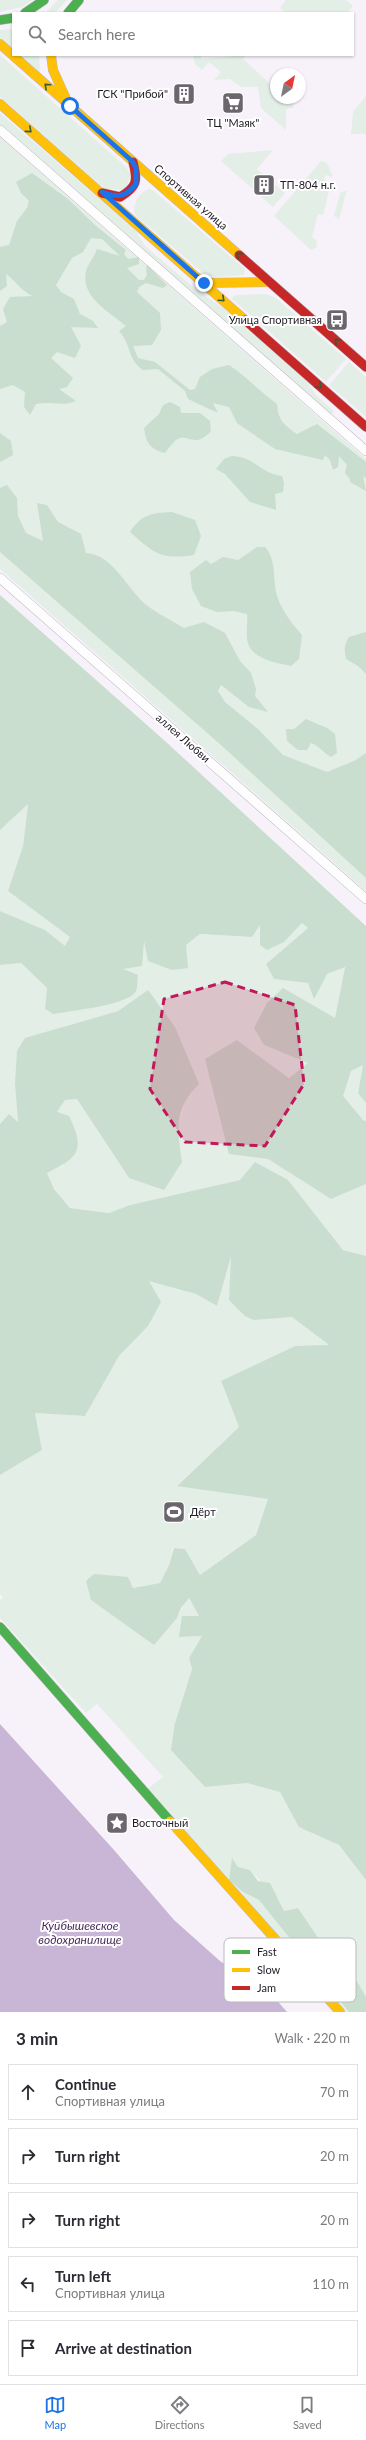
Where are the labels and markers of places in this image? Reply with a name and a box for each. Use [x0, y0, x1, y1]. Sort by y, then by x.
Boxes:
building icon: ГСК "Прибой" [171, 81, 197, 107]
place label: ГСК "Прибой" [97, 87, 168, 100]
supermarket icon: ТЦ "Маяк" [220, 90, 246, 116]
place label: ТЦ "Маяк" [207, 116, 259, 129]
building icon: ТП-804 н.г. [251, 172, 277, 198]
place label: ТП-804 н.г. [280, 178, 336, 191]
bus stop icon: Улица Спортивная [324, 307, 350, 333]
place label: Улица Спортивная [229, 313, 322, 326]
sports icon: Дёрт [161, 1499, 187, 1525]
place label: Дёрт [190, 1505, 216, 1518]
place icon: Восточный [104, 1810, 130, 1836]
place label: Восточный [132, 1816, 188, 1829]

